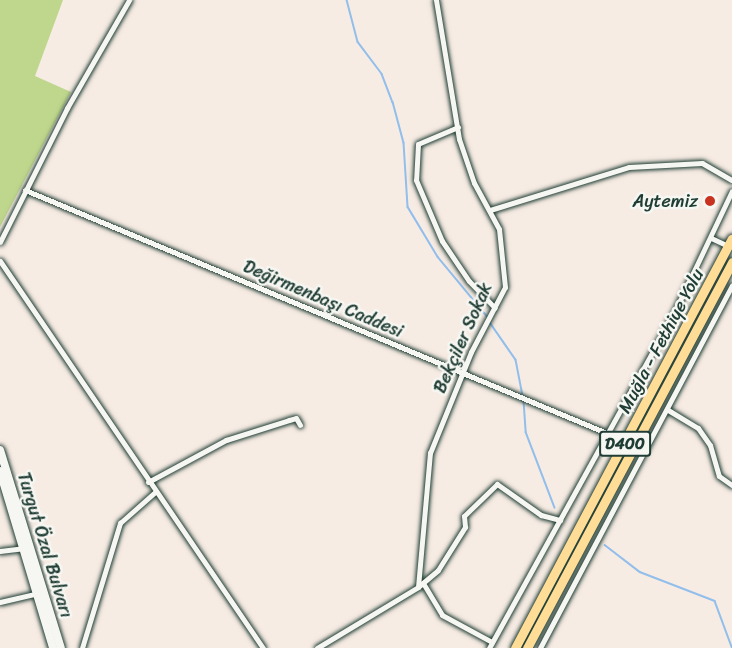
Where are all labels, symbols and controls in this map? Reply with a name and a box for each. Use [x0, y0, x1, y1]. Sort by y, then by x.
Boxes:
place label: Aytemiz [632, 190, 698, 212]
marker: Aytemiz [703, 194, 717, 208]
street label: Değirmenbaşı Caddesi [240, 256, 406, 342]
street label: Muğla - Fethiye Yolu [614, 265, 708, 417]
street label: Bekçiler Sokak [429, 279, 497, 397]
road number: D400 [598, 431, 652, 457]
street label: Turgut Özal Bulvarı [13, 470, 77, 620]

